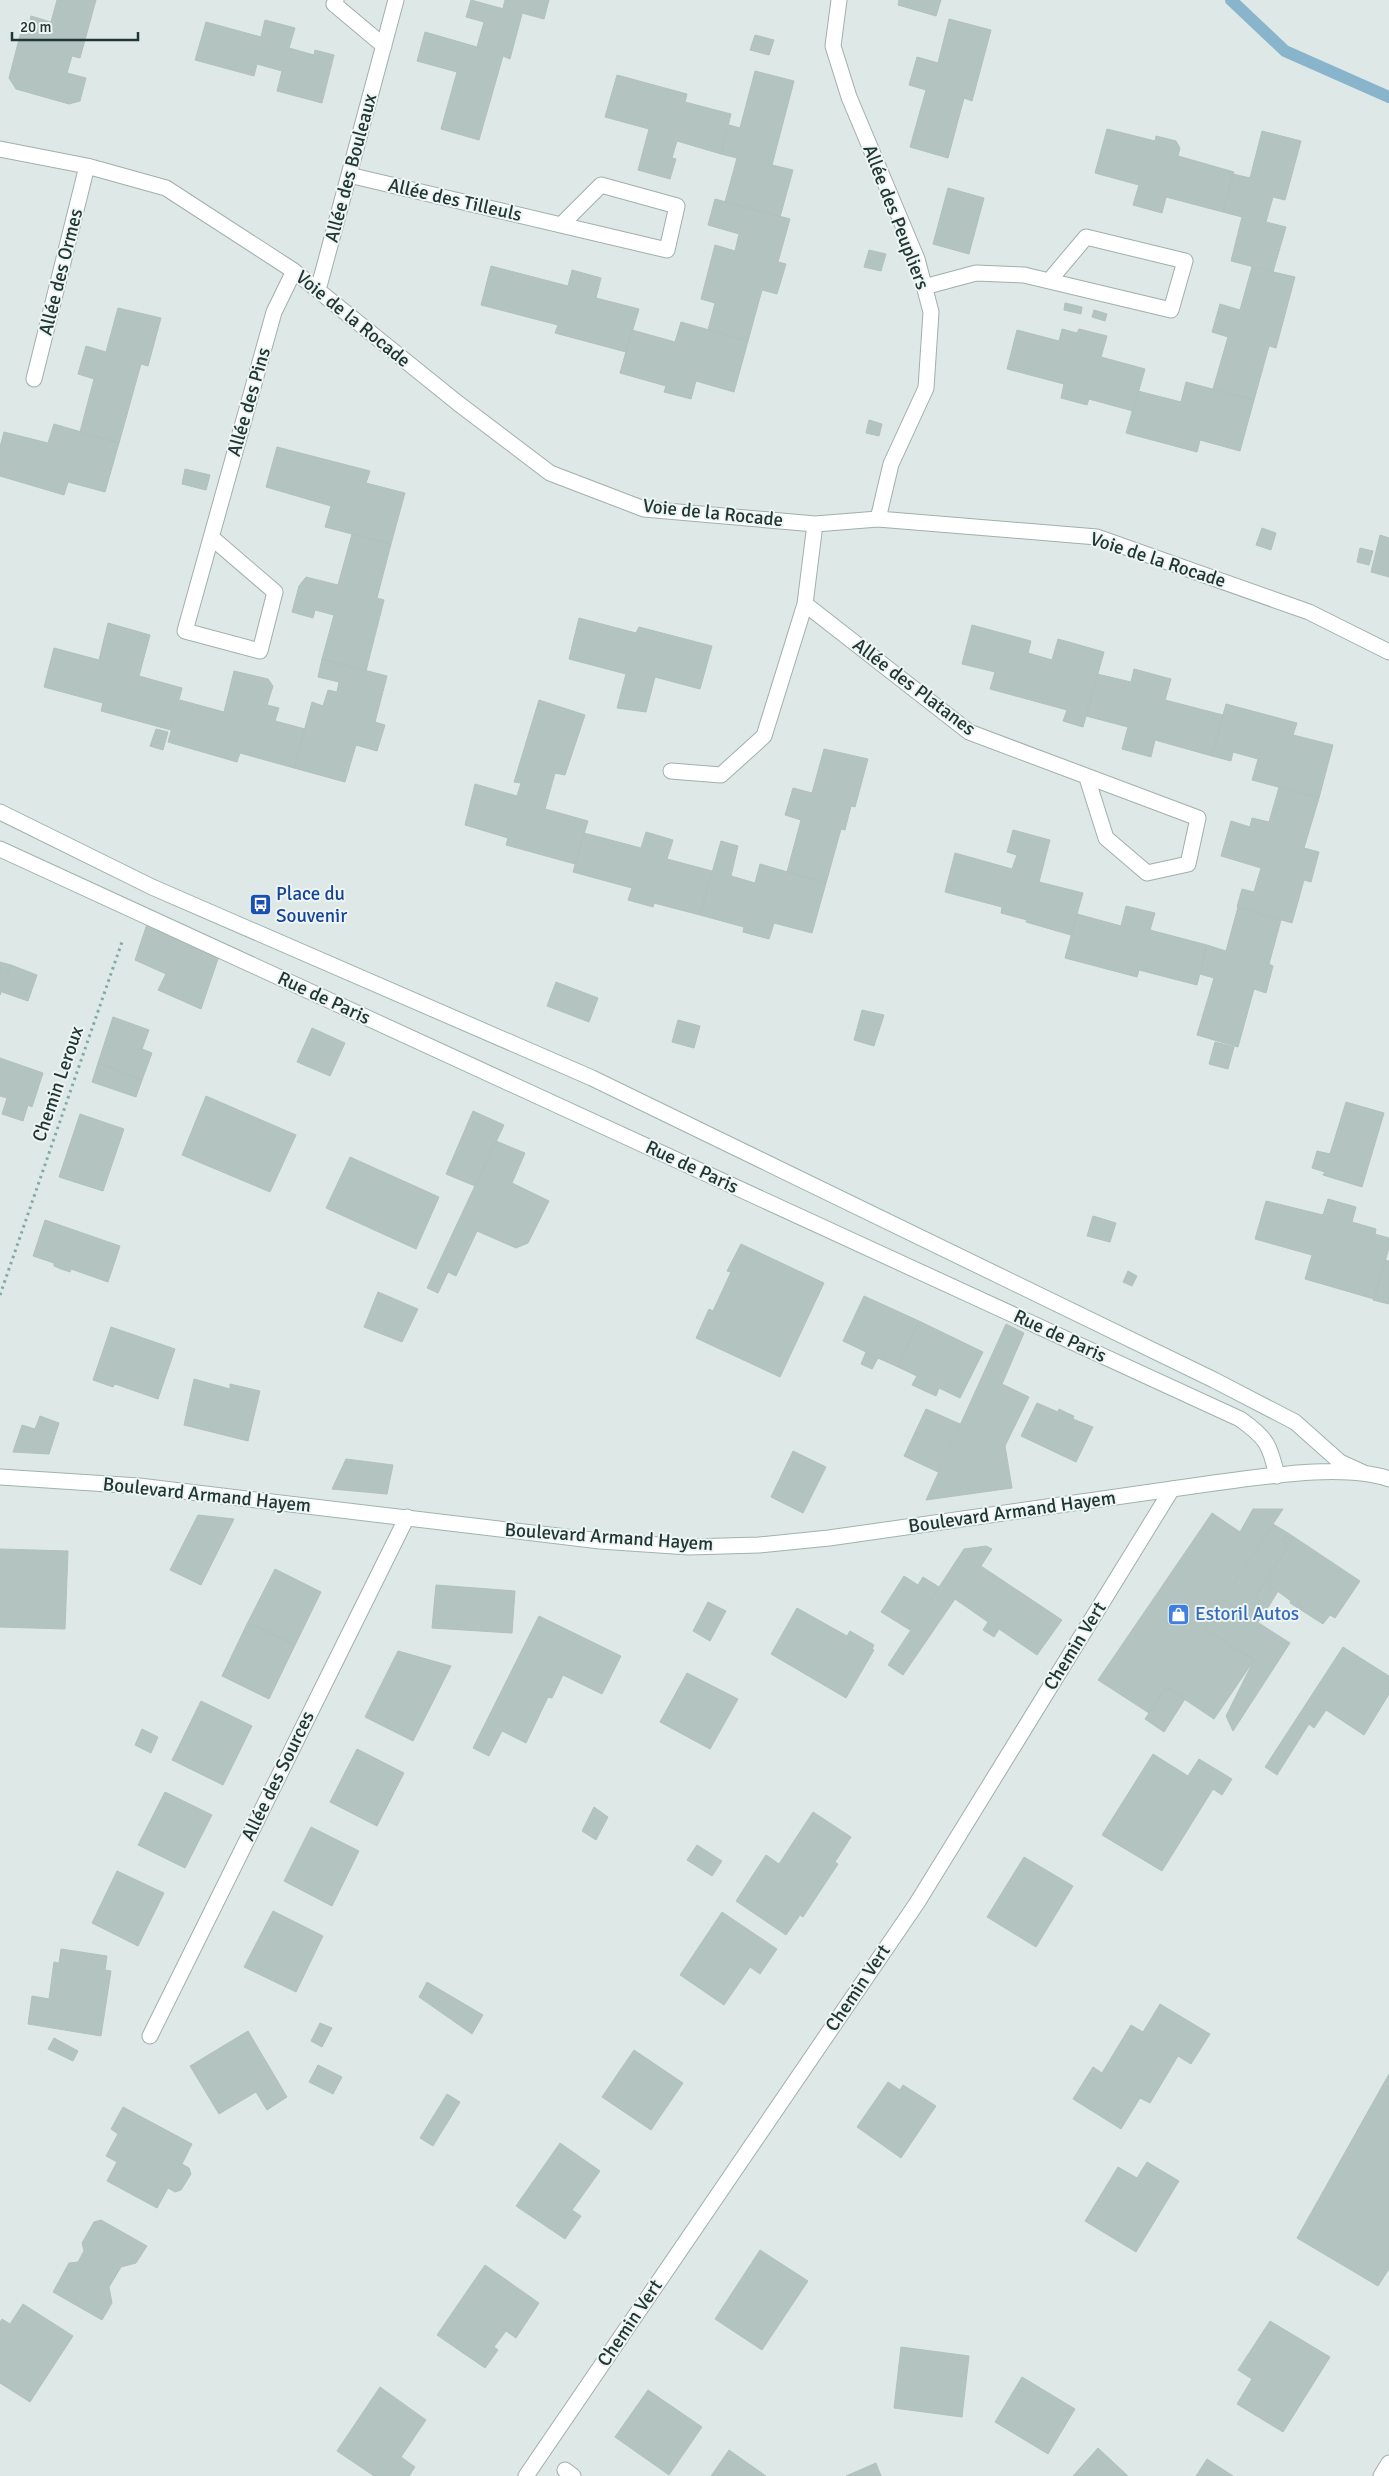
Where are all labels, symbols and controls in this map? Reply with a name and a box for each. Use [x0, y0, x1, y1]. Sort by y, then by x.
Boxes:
scale bar [12, 10, 139, 42]
text: 20 m [20, 18, 51, 36]
street label: Allée des Bouleaux [320, 91, 382, 245]
street label: Allée des Peupliers [857, 141, 935, 293]
street label: Allée des Tilleuls [386, 173, 524, 227]
street label: Allée des Ormes [34, 206, 88, 338]
street label: Voie de la Rocade [291, 265, 415, 373]
street label: Allée des Pins [222, 345, 276, 459]
street label: Voie de la Rocade [642, 494, 784, 532]
street label: Voie de la Rocade [1087, 527, 1229, 593]
street label: Allée des Platanes [848, 633, 980, 741]
place label: Place du Souvenir [276, 882, 347, 928]
bus stop icon: Place du Souvenir [248, 893, 272, 917]
street label: Rue de Paris [274, 966, 374, 1030]
street label: Chemin Leroux [27, 1023, 89, 1145]
street label: Rue de Paris [642, 1135, 742, 1199]
street label: Rue de Paris [1010, 1304, 1110, 1368]
street label: Boulevard Armand Hayem [102, 1472, 312, 1518]
street label: Boulevard Armand Hayem [907, 1486, 1117, 1538]
street label: Boulevard Armand Hayem [504, 1518, 714, 1556]
street label: Chemin Vert [1038, 1597, 1112, 1695]
shop icon: Estoril Autos [1167, 1602, 1191, 1626]
place label: Estoril Autos [1195, 1602, 1299, 1626]
street label: Allée des Sources [236, 1707, 320, 1845]
street label: Chemin Vert [820, 1940, 896, 2036]
street label: Chemin Vert [592, 2275, 668, 2371]

